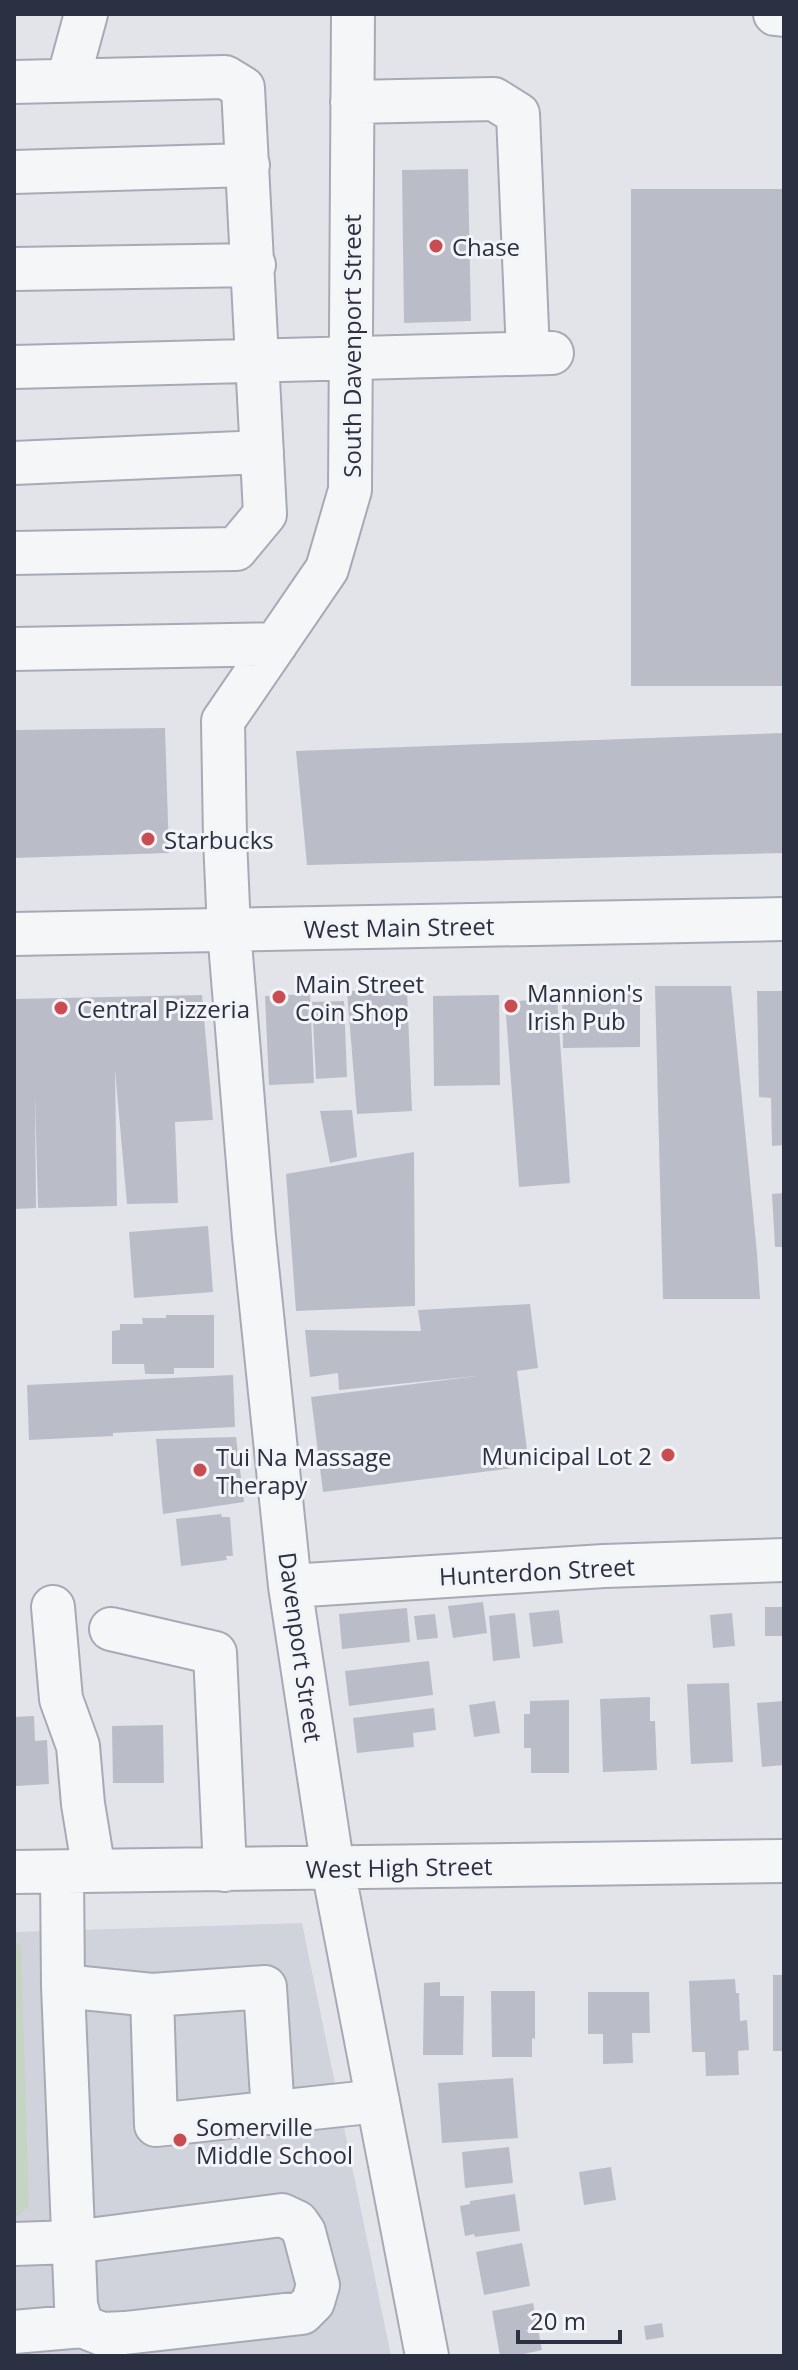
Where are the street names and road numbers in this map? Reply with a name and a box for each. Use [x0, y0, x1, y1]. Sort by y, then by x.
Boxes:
street label: South Davenport Street [335, 214, 368, 478]
street label: West Main Street [303, 909, 495, 945]
street label: Hunterdon Street [438, 1549, 636, 1593]
street label: Davenport Street [271, 1550, 331, 1744]
street label: West High Street [305, 1849, 493, 1885]

